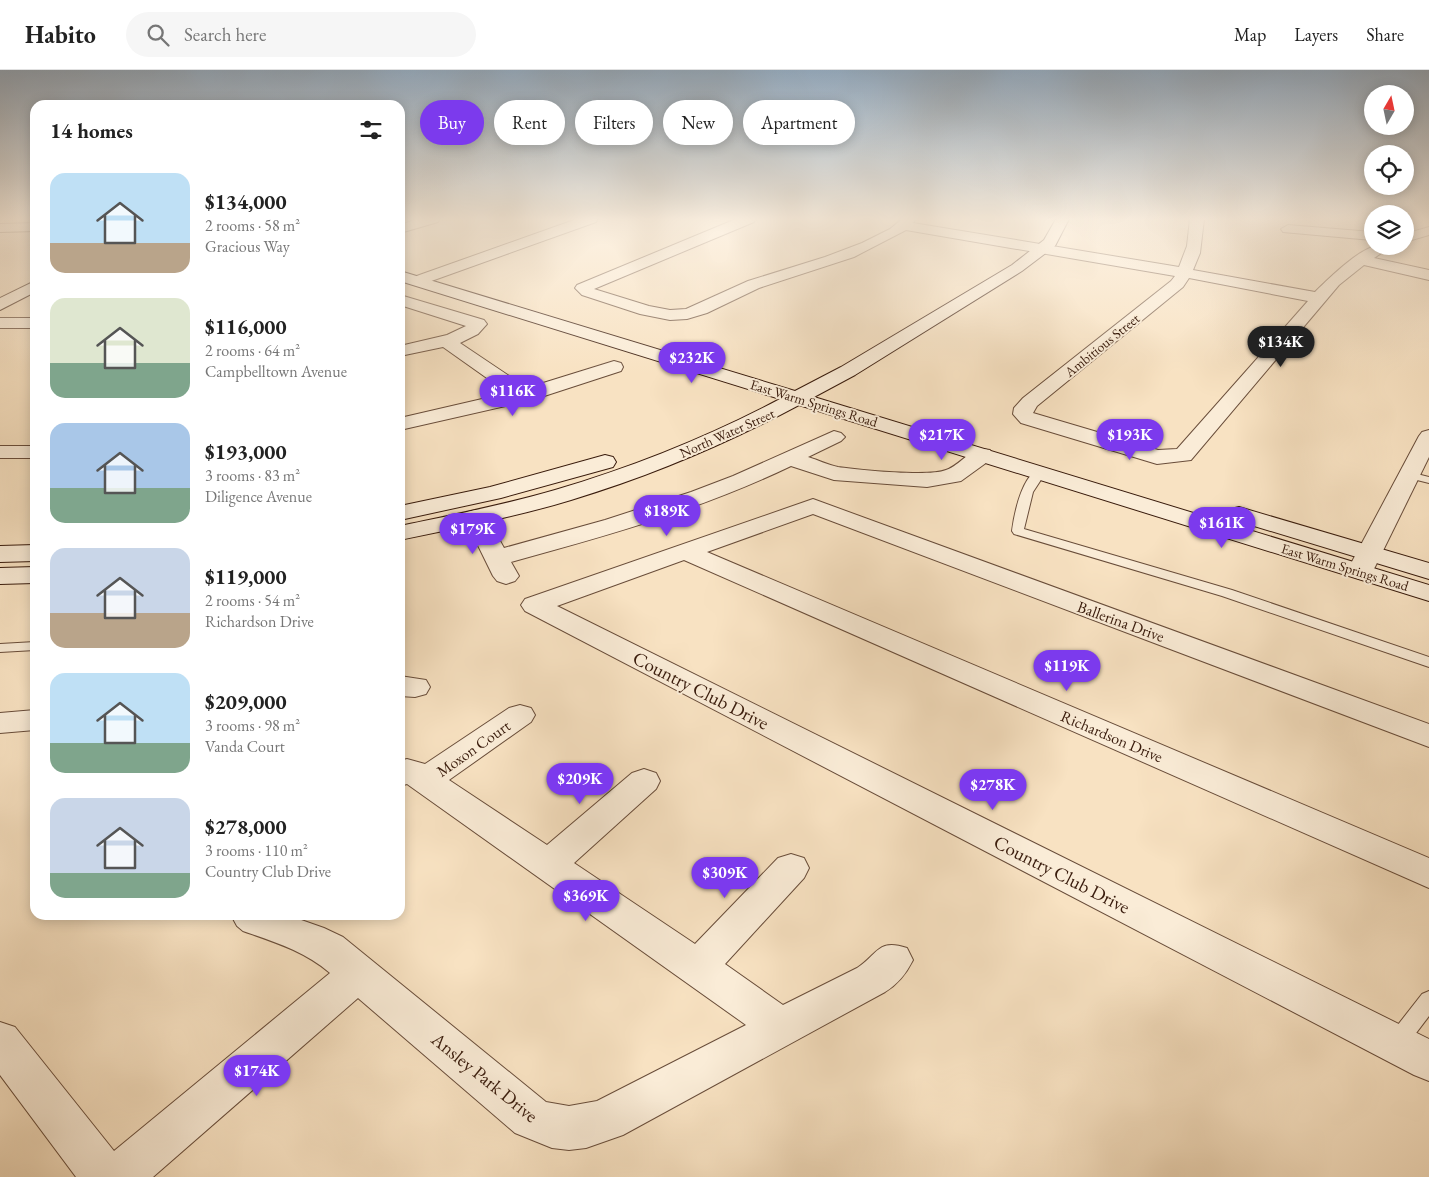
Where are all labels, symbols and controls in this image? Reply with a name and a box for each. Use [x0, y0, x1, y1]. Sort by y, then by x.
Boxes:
search box [126, 12, 476, 57]
text: Habito [25, 19, 96, 50]
icon: search [144, 21, 172, 49]
text: Search here [184, 22, 266, 47]
text: Map [1234, 23, 1266, 46]
text: Layers [1294, 23, 1338, 46]
text: Share [1366, 23, 1404, 46]
north arrow [1364, 85, 1414, 135]
map controls [1364, 85, 1414, 255]
chip: Buy [420, 100, 484, 145]
chip: Rent [494, 100, 565, 145]
chip: Filters [575, 100, 653, 145]
chip: New [663, 100, 733, 145]
chip: Apartment [743, 100, 855, 145]
icon: filters [357, 116, 385, 144]
text: 14 homes [50, 117, 133, 144]
button: locate [1364, 145, 1414, 195]
text: $134,000 [205, 188, 287, 215]
icon: home [90, 193, 150, 253]
button: layers [1364, 205, 1414, 255]
text: 2 rooms · 58 m² [205, 215, 300, 236]
text: Gracious Way [205, 236, 290, 257]
street label: Ambitious Street [1060, 309, 1144, 381]
text: $116,000 [205, 313, 287, 340]
icon: home [90, 318, 150, 378]
pin: $134K [1246, 326, 1316, 368]
text: $134K [1259, 331, 1303, 352]
text: 2 rooms · 64 m² [205, 340, 300, 361]
pin: $232K [657, 342, 727, 384]
text: $232K [670, 347, 714, 368]
text: Campbelltown Avenue [205, 361, 347, 382]
pin: $116K [478, 374, 548, 417]
street label: East Warm Springs Road [748, 375, 881, 431]
text: $116K [491, 380, 535, 401]
street label: North Water Street [677, 404, 778, 462]
pin: $217K [907, 418, 977, 461]
pin: $193K [1095, 418, 1165, 461]
text: $217K [920, 424, 964, 445]
text: $193K [1108, 424, 1152, 445]
text: $193,000 [205, 438, 287, 465]
icon: home [90, 443, 150, 503]
text: 3 rooms · 83 m² [205, 465, 300, 486]
text: Diligence Avenue [205, 486, 312, 507]
pin: $189K [632, 494, 702, 537]
text: $189K [645, 500, 689, 521]
pin: $161K [1187, 506, 1257, 549]
pin: $179K [438, 512, 508, 555]
text: $161K [1200, 512, 1244, 533]
text: $179K [451, 518, 495, 539]
street label: East Warm Springs Road [1279, 539, 1412, 595]
text: $119,000 [205, 563, 287, 590]
icon: home [90, 568, 150, 628]
text: 2 rooms · 54 m² [205, 590, 300, 611]
street label: Ballerina Drive [1074, 596, 1167, 647]
text: Richardson Drive [205, 611, 314, 632]
street label: Country Club Drive [628, 645, 773, 736]
pin: $119K [1032, 650, 1102, 692]
text: $119K [1045, 655, 1089, 676]
text: $209,000 [205, 688, 287, 715]
icon: home [90, 693, 150, 753]
street label: Richardson Drive [1058, 706, 1166, 767]
text: 3 rooms · 98 m² [205, 715, 300, 736]
street label: Moxon Court [432, 715, 514, 782]
text: Vanda Court [205, 736, 285, 757]
pin: $209K [545, 762, 615, 805]
text: $209K [558, 768, 602, 789]
pin: $278K [958, 768, 1028, 811]
text: $278K [971, 774, 1015, 795]
text: $278,000 [205, 813, 287, 840]
icon: home [90, 818, 150, 878]
street label: Country Club Drive [989, 829, 1134, 920]
text: 3 rooms · 110 m² [205, 840, 308, 861]
pin: $309K [690, 856, 760, 899]
text: Country Club Drive [205, 861, 331, 882]
text: $309K [703, 862, 747, 883]
pin: $369K [551, 880, 621, 922]
text: $369K [564, 885, 608, 906]
street label: Ansley Park Drive [425, 1026, 543, 1128]
pin: $174K [222, 1054, 292, 1097]
text: $174K [235, 1060, 279, 1081]

